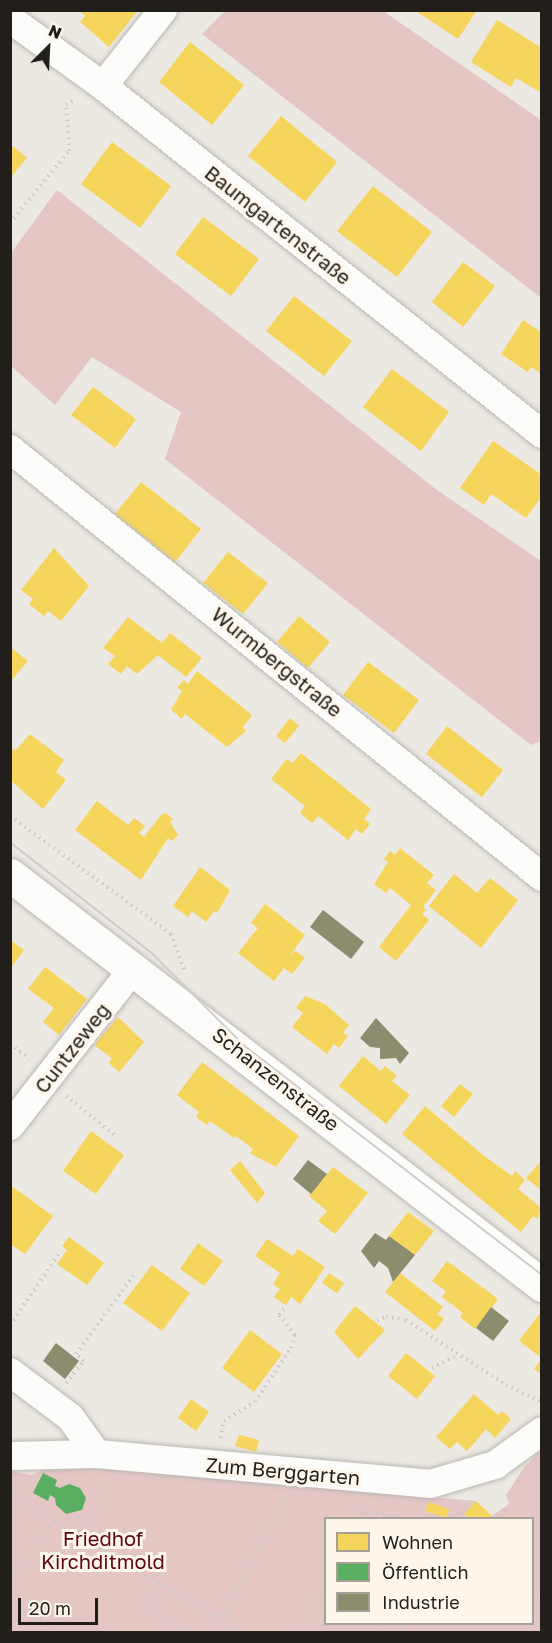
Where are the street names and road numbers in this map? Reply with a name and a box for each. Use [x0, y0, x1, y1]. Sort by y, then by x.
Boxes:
street label: Baumgartenstraße [200, 160, 356, 290]
street label: Wurmbergstraße [207, 602, 347, 722]
street label: Cuntzeweg [29, 998, 115, 1098]
street label: Schanzenstraße [208, 1022, 344, 1136]
street label: Zum Berggarten [205, 1452, 361, 1490]

